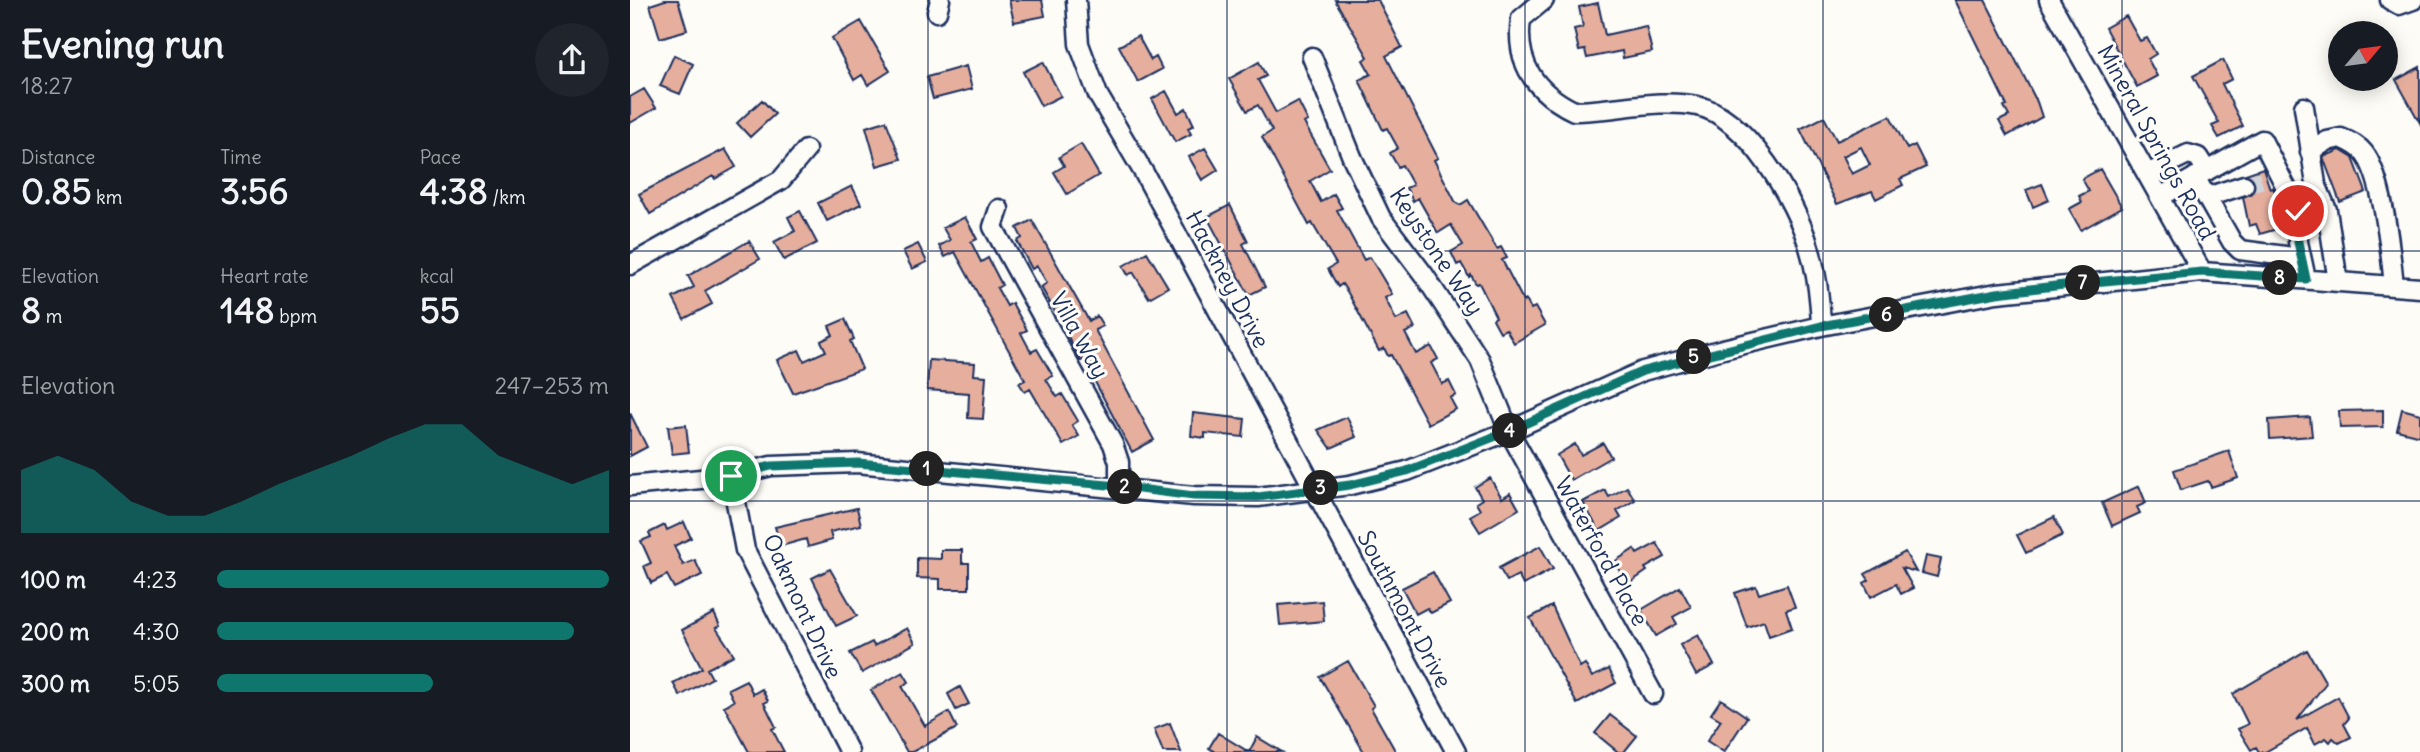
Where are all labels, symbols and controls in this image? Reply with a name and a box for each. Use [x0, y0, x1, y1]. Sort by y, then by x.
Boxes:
text: Evening run [21, 21, 224, 68]
north arrow [2328, 21, 2398, 91]
map controls [2328, 21, 2398, 91]
button: share [535, 23, 609, 97]
street label: Mineral Springs Road [2091, 39, 2223, 245]
text: 18:27 [21, 71, 72, 100]
text: Distance [21, 145, 95, 169]
text: Time [220, 145, 261, 169]
text: Pace [420, 145, 461, 169]
text: 0.85 [21, 169, 92, 213]
text: 3:56 [220, 169, 288, 213]
text: 4:38 [420, 169, 488, 213]
pin [2268, 181, 2328, 241]
street label: Keystone Way [1384, 182, 1490, 320]
text: km [92, 185, 122, 209]
text: /km [488, 185, 526, 209]
icon: check [2279, 192, 2317, 230]
street label: Hackney Drive [1180, 205, 1276, 353]
pin: 8 [2262, 260, 2298, 296]
text: Elevation [21, 264, 99, 288]
text: Heart rate [220, 264, 308, 288]
text: kcal [420, 264, 454, 288]
text: 8 [2274, 265, 2285, 289]
pin: 7 [2066, 266, 2100, 300]
text: 7 [2078, 270, 2087, 294]
street label: Villa Way [1044, 287, 1116, 383]
text: 8 [21, 288, 41, 332]
text: 148 [220, 288, 275, 332]
text: 55 [420, 288, 460, 332]
pin: 6 [1870, 298, 1904, 332]
text: 6 [1881, 302, 1892, 326]
text: m [41, 304, 62, 328]
text: bpm [275, 304, 317, 328]
pin: 5 [1676, 340, 1712, 374]
text: 5 [1688, 344, 1699, 368]
text: Elevation [21, 371, 115, 400]
text: 247–253 m [495, 371, 609, 400]
pin: 4 [1492, 414, 1528, 448]
text: 4 [1504, 418, 1515, 442]
pin [701, 446, 761, 506]
pin: 1 [910, 452, 944, 486]
text: 1 [923, 456, 930, 480]
icon: arrive [712, 457, 750, 495]
pin: 2 [1107, 470, 1142, 504]
pin: 3 [1304, 470, 1338, 505]
street label: Waterford Place [1549, 471, 1655, 631]
text: 2 [1119, 474, 1130, 498]
text: 3 [1315, 475, 1326, 499]
street label: Southmont Drive [1351, 525, 1459, 693]
street label: Oakmont Drive [757, 529, 849, 683]
text: 100 m [21, 565, 86, 594]
text: 4:23 [133, 565, 177, 594]
text: 200 m [21, 617, 90, 646]
text: 4:30 [133, 617, 180, 646]
text: 300 m [21, 669, 90, 698]
text: 5:05 [133, 669, 180, 698]

